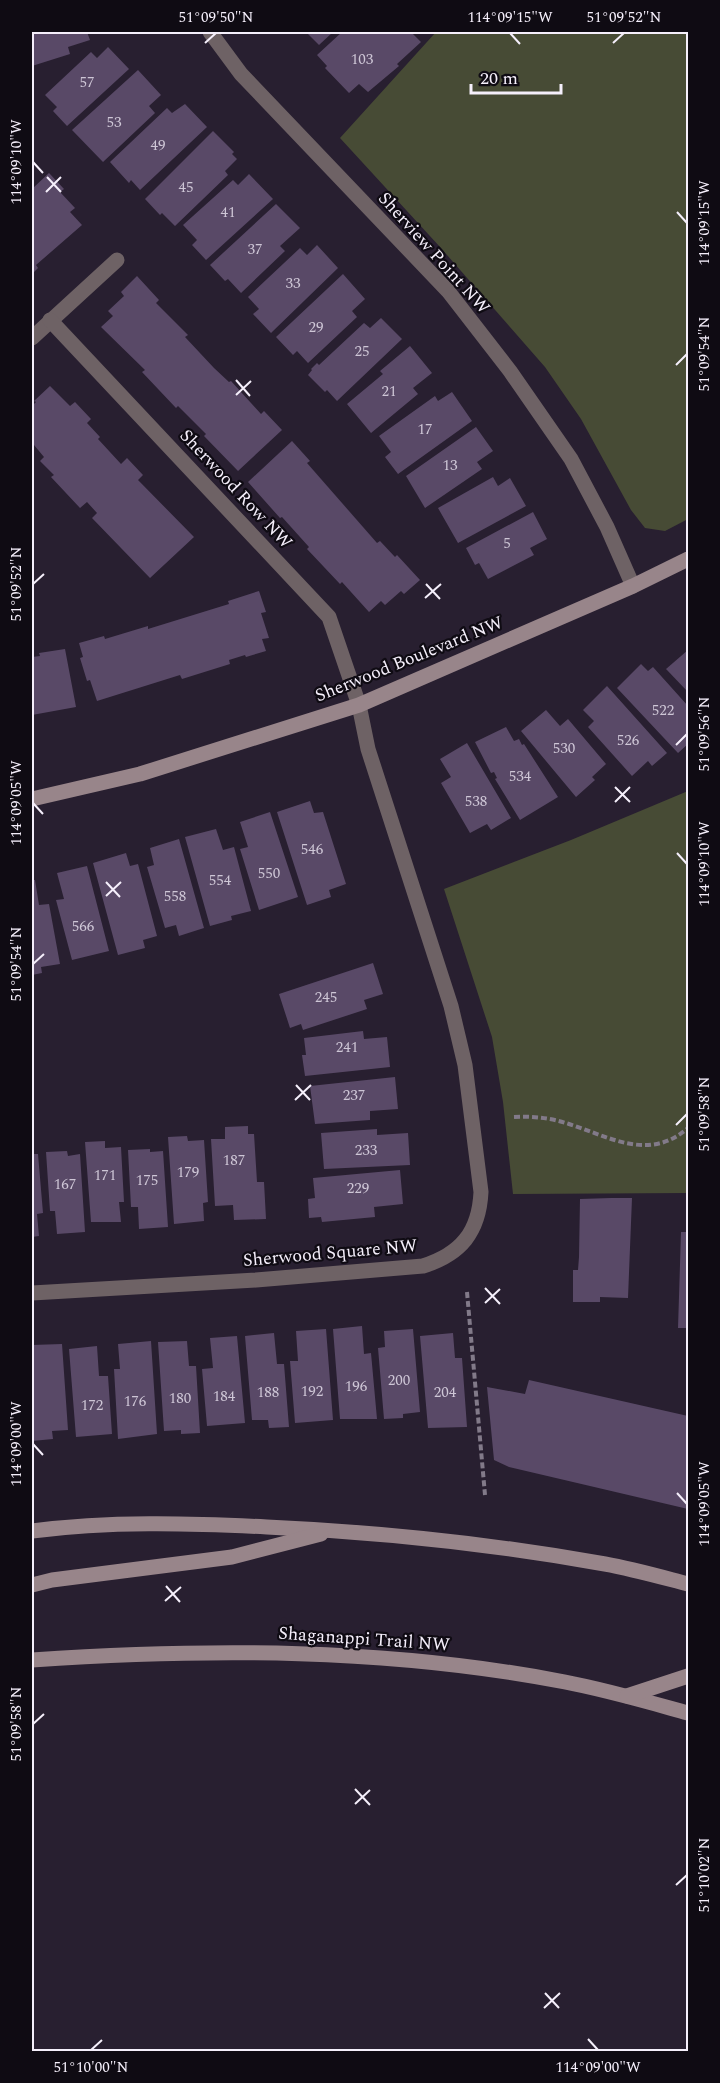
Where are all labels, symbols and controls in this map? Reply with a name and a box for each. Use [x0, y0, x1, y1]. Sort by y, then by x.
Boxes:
text: 51°09'50"N [179, 6, 254, 29]
text: 114°09'15"W [467, 6, 553, 29]
text: 51°09'52"N [587, 6, 662, 29]
house number: 103 [351, 48, 374, 71]
scale bar [471, 57, 561, 95]
text: 20 m [480, 65, 518, 92]
house number: 57 [79, 71, 95, 94]
house number: 53 [106, 111, 122, 134]
text: 114°09'10"W [5, 119, 28, 205]
house number: 49 [150, 134, 166, 157]
house number: 45 [178, 176, 194, 199]
text: 114°09'15"W [693, 180, 716, 266]
street label: Sherview Point NW [372, 186, 497, 320]
house number: 41 [220, 201, 236, 224]
house number: 37 [247, 238, 263, 261]
house number: 33 [285, 272, 301, 295]
house number: 29 [308, 316, 324, 339]
text: 51°09'54"N [693, 316, 716, 392]
house number: 25 [354, 340, 370, 363]
house number: 21 [381, 380, 397, 403]
house number: 17 [417, 418, 433, 441]
street label: Sherwood Row NW [173, 423, 299, 555]
house number: 13 [442, 454, 458, 477]
house number: 5 [503, 532, 511, 555]
text: 51°09'52"N [5, 546, 28, 622]
street label: Sherwood Boulevard NW [311, 609, 507, 709]
text: 51°09'56"N [693, 696, 716, 772]
house number: 522 [652, 699, 674, 722]
house number: 526 [617, 729, 640, 752]
house number: 530 [553, 737, 575, 760]
text: 114°09'05"W [5, 760, 28, 846]
house number: 534 [509, 765, 532, 788]
house number: 538 [465, 790, 487, 813]
text: 114°09'10"W [693, 821, 716, 907]
house number: 546 [301, 838, 324, 861]
house number: 550 [258, 862, 280, 885]
house number: 554 [209, 869, 232, 892]
house number: 558 [164, 885, 186, 908]
house number: 566 [72, 915, 95, 938]
text: 51°09'54"N [5, 926, 28, 1002]
house number: 245 [315, 986, 337, 1009]
house number: 241 [336, 1036, 358, 1059]
text: 51°09'58"N [693, 1076, 716, 1152]
house number: 237 [343, 1084, 365, 1107]
house number: 233 [355, 1139, 378, 1162]
house number: 187 [223, 1149, 245, 1172]
house number: 179 [177, 1161, 199, 1184]
house number: 171 [94, 1164, 116, 1187]
house number: 175 [136, 1169, 158, 1192]
house number: 167 [54, 1173, 76, 1196]
house number: 229 [347, 1177, 369, 1200]
street label: Sherwood Square NW [242, 1232, 419, 1274]
house number: 200 [388, 1369, 410, 1392]
house number: 196 [345, 1375, 368, 1398]
house number: 192 [301, 1380, 323, 1403]
house number: 188 [257, 1381, 279, 1404]
house number: 204 [434, 1381, 457, 1404]
house number: 184 [213, 1385, 236, 1408]
house number: 180 [169, 1387, 191, 1410]
house number: 176 [124, 1390, 147, 1413]
house number: 172 [81, 1394, 103, 1417]
text: 114°09'00"W [5, 1401, 28, 1487]
text: 114°09'05"W [693, 1461, 716, 1547]
street label: Shaganappi Trail NW [277, 1620, 451, 1658]
text: 51°09'58"N [5, 1686, 28, 1762]
text: 51°10'02"N [693, 1837, 716, 1913]
text: 51°10'00"N [54, 2056, 129, 2079]
text: 114°09'00"W [555, 2056, 641, 2079]

